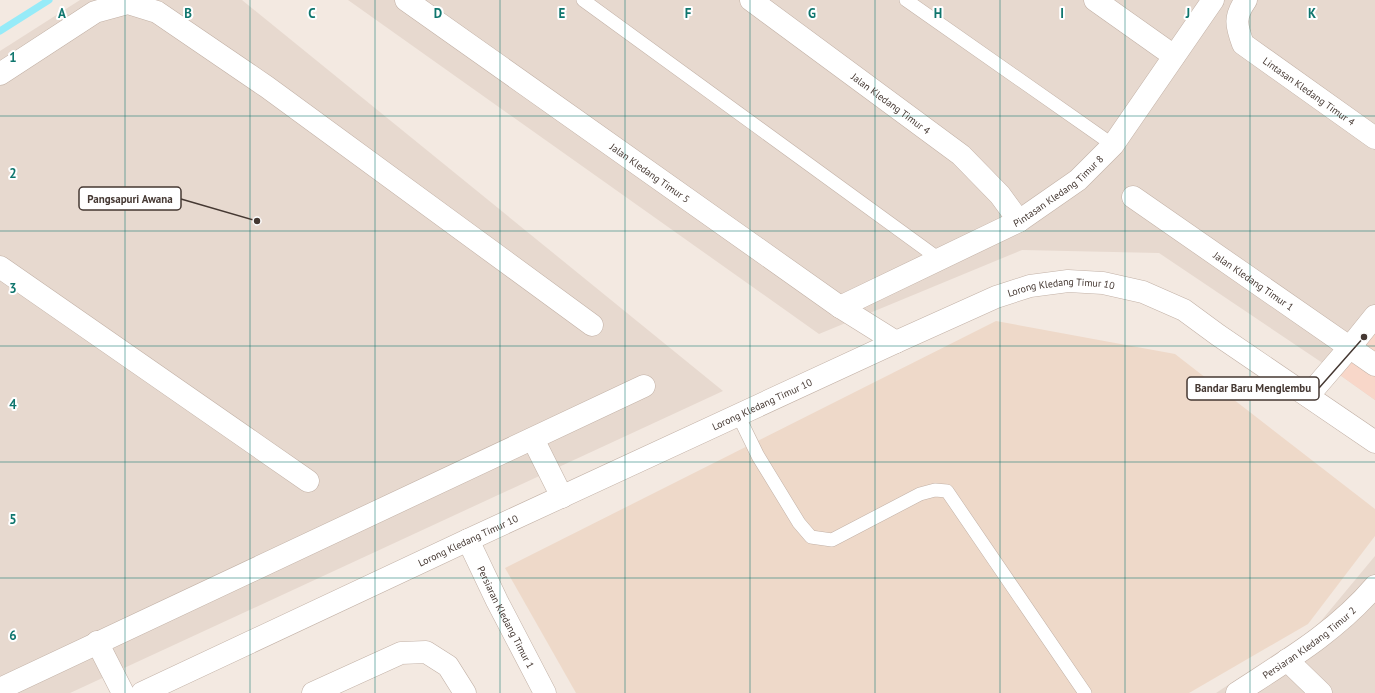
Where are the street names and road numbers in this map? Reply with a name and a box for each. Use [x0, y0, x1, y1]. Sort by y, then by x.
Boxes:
street label: Lintasan Kledang Timur 4 [1261, 54, 1358, 129]
street label: Jalan Kledang Timur 4 [848, 69, 933, 137]
street label: Jalan Kledang Timur 5 [607, 139, 693, 205]
street label: Pintasan Kledang Timur 8 [1011, 152, 1106, 229]
street label: Jalan Kledang Timur 1 [1210, 248, 1296, 313]
street label: Lorong Kledang Timur 10 [1006, 274, 1117, 299]
street label: Lorong Kledang Timur 10 [710, 375, 815, 433]
street label: Lorong Kledang Timur 10 [416, 511, 520, 569]
street label: Persiaran Kledang Timur 1 [475, 564, 537, 671]
street label: Persiaran Kledang Timur 2 [1260, 604, 1358, 681]

